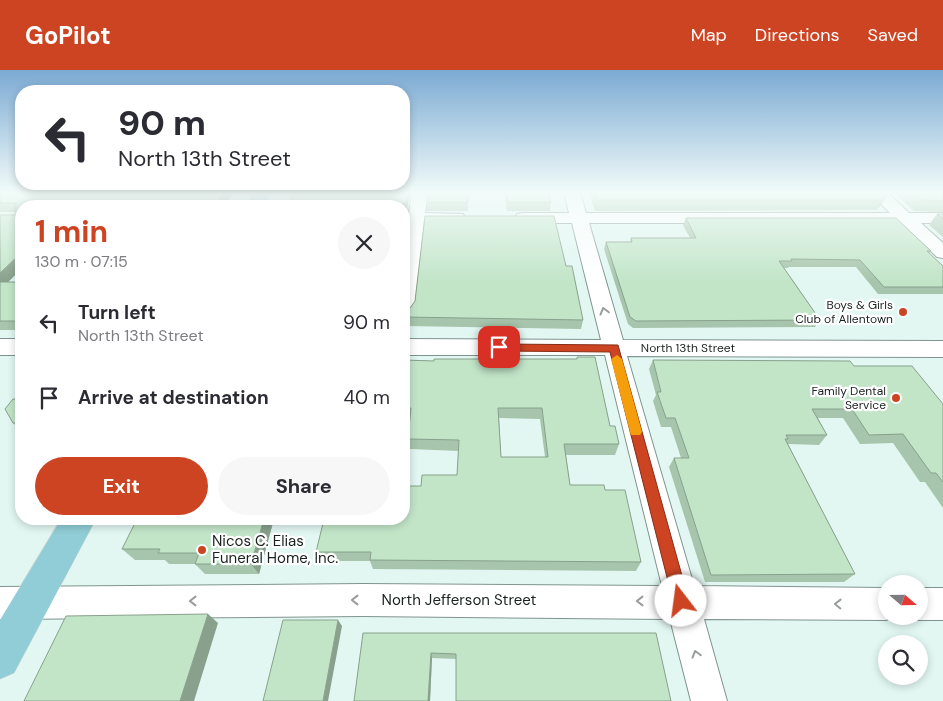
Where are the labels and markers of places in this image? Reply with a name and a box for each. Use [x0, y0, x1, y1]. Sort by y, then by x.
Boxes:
place label: Boys & Girls Club of Allentown [795, 297, 893, 327]
marker: Boys & Girls Club of Allentown [897, 306, 909, 318]
pin [478, 326, 520, 368]
place label: Family Dental Service [811, 383, 886, 413]
marker: Family Dental Service [890, 392, 902, 404]
place label: Nicos C. Elias Funeral Home, Inc. [212, 531, 338, 568]
marker: Nicos C. Elias Funeral Home, Inc. [196, 544, 208, 556]

